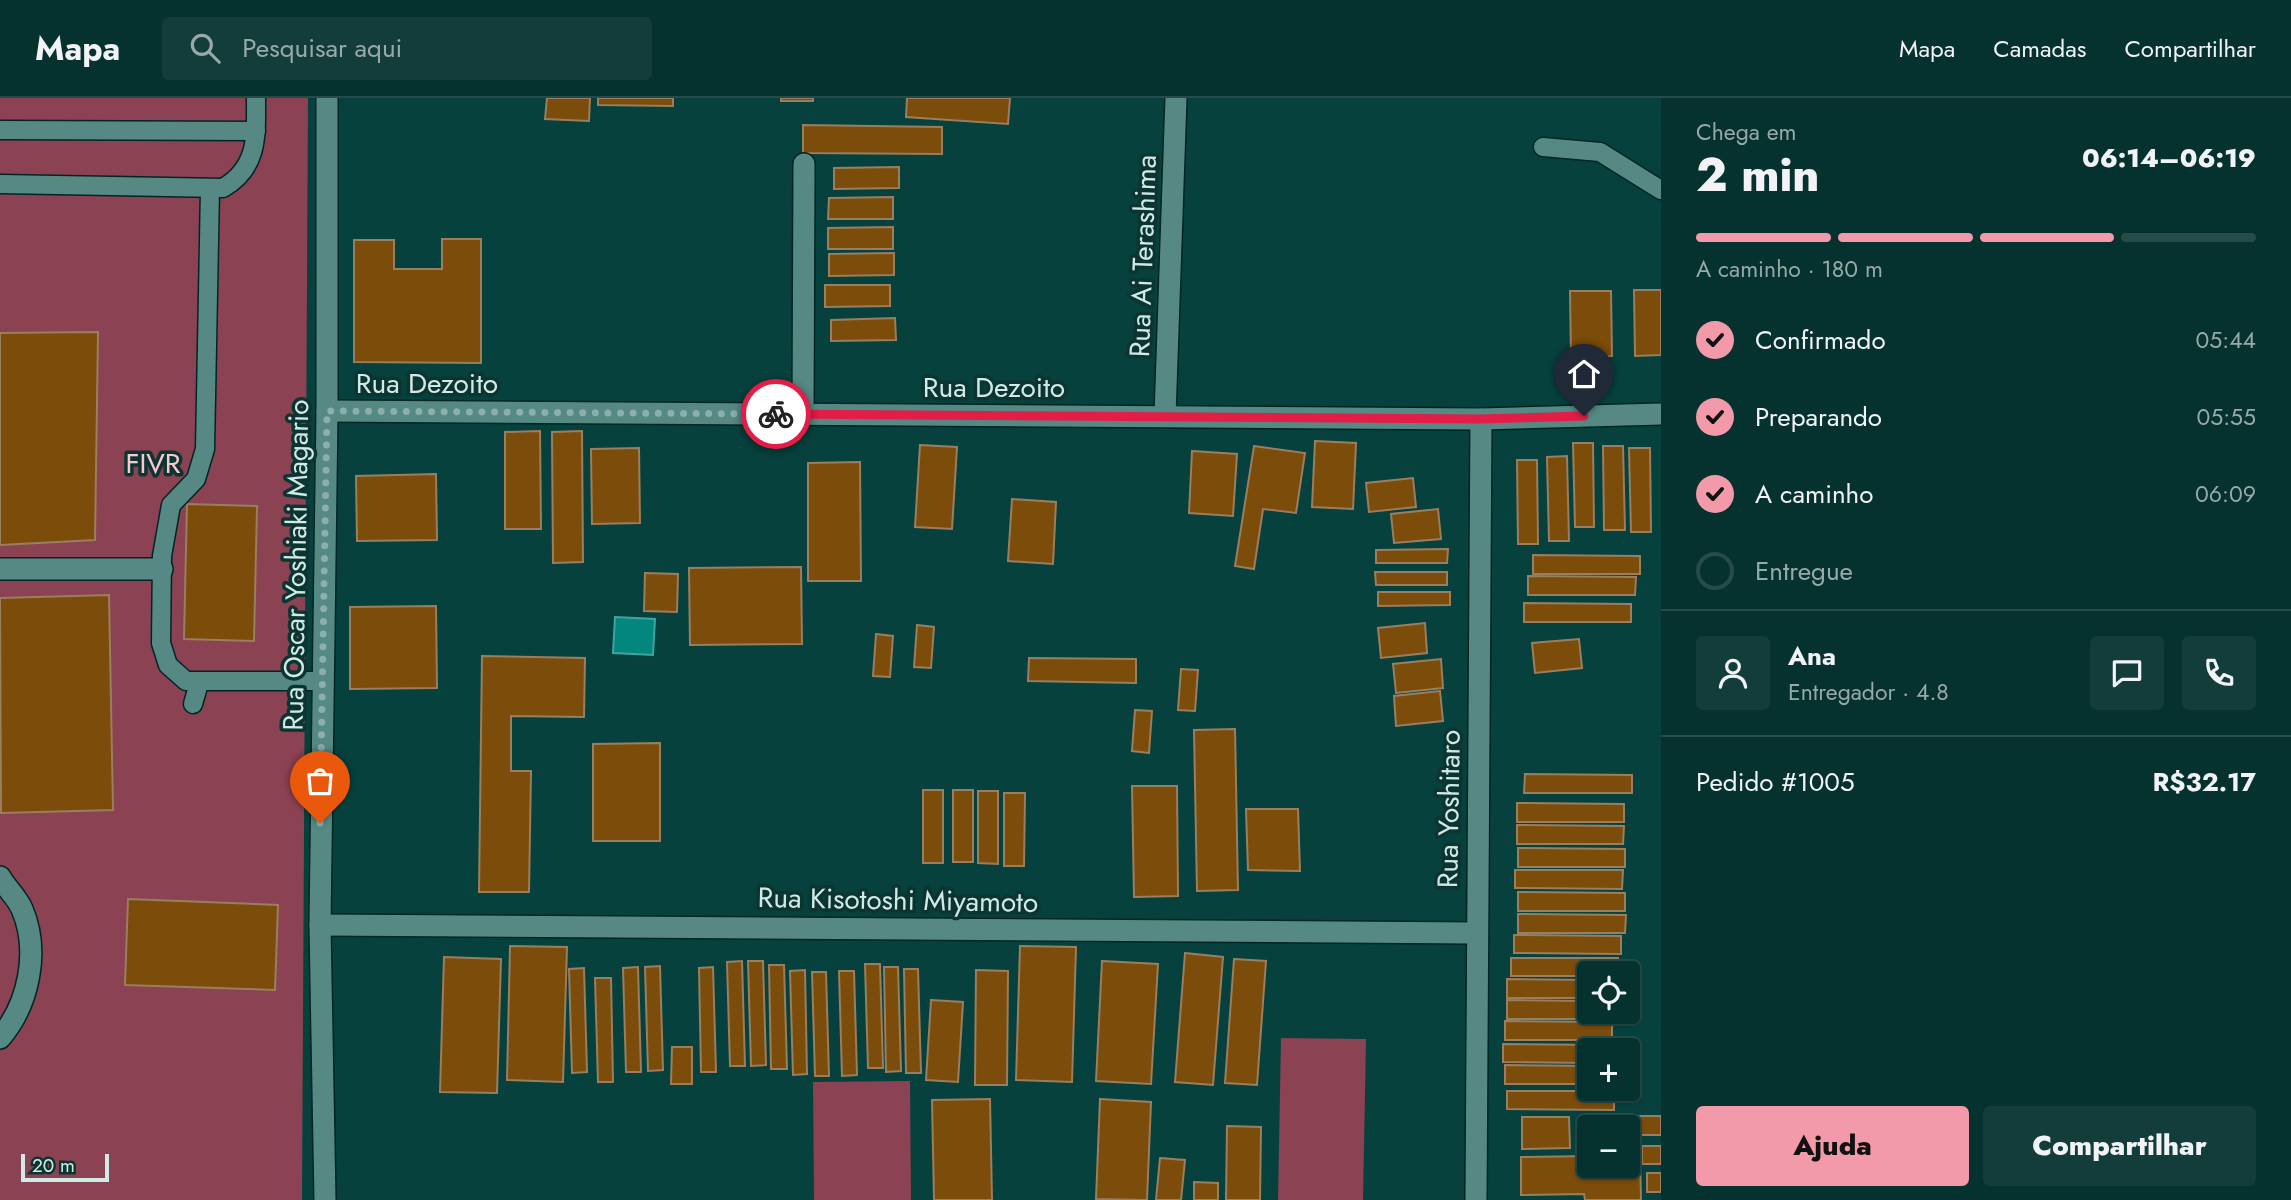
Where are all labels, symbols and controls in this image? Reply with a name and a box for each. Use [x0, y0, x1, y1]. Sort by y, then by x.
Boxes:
search box [162, 17, 652, 80]
text: Mapa [35, 25, 120, 72]
icon: search [186, 29, 224, 67]
text: Pesquisar aqui [242, 29, 402, 67]
text: Mapa [1899, 31, 1955, 66]
text: Camadas [1993, 31, 2086, 66]
text: Compartilhar [2124, 31, 2256, 66]
text: Chega em [1696, 115, 1797, 149]
text: 06:14–06:19 [2082, 139, 2256, 177]
text: 2 min [1696, 142, 1820, 208]
street label: Rua Ai Terashima [1119, 154, 1167, 358]
text: A caminho · 180 m [1696, 252, 1883, 286]
icon: check [1696, 321, 1734, 359]
text: Confirmado [1755, 321, 1886, 359]
text: 05:44 [2196, 323, 2256, 357]
pin [1554, 344, 1614, 416]
icon: home [1565, 355, 1603, 393]
street label: Rua Dezoito [356, 363, 498, 404]
street label: Rua Dezoito [923, 367, 1065, 408]
courier [741, 379, 811, 449]
icon: bike [757, 395, 795, 433]
icon: check [1696, 398, 1734, 436]
text: Preparando [1755, 398, 1882, 436]
street label: Rua Oscar Yoshiaki Magario [273, 399, 319, 731]
text: 05:55 [2196, 400, 2256, 434]
park label: FIVR [125, 443, 181, 484]
icon: check [1696, 475, 1734, 513]
text: A caminho [1755, 475, 1873, 513]
text: 06:09 [2195, 477, 2256, 511]
text: Entregue [1755, 552, 1853, 590]
button: person [1696, 636, 1770, 710]
button: chat [2090, 636, 2164, 710]
button: phone [2182, 636, 2256, 710]
text: Ana [1788, 637, 1836, 675]
text: Entregador · 4.8 [1788, 675, 1949, 709]
street label: Rua Yoshitaro [1427, 729, 1471, 889]
pin [290, 751, 350, 823]
icon: bag [301, 762, 339, 800]
text: Pedido #1005 [1696, 763, 1855, 801]
text: R$32.17 [2153, 763, 2256, 801]
street label: Rua Kisotoshi Miyamoto [757, 877, 1039, 923]
map controls [1577, 961, 1640, 1178]
button: locate [1577, 961, 1640, 1024]
button: + [1577, 1038, 1640, 1101]
button: Ajuda [1696, 1106, 1969, 1186]
button: Compartilhar [1983, 1106, 2256, 1186]
button: − [1577, 1115, 1640, 1178]
scale bar [21, 1151, 108, 1183]
text: 20 m [32, 1152, 75, 1179]

